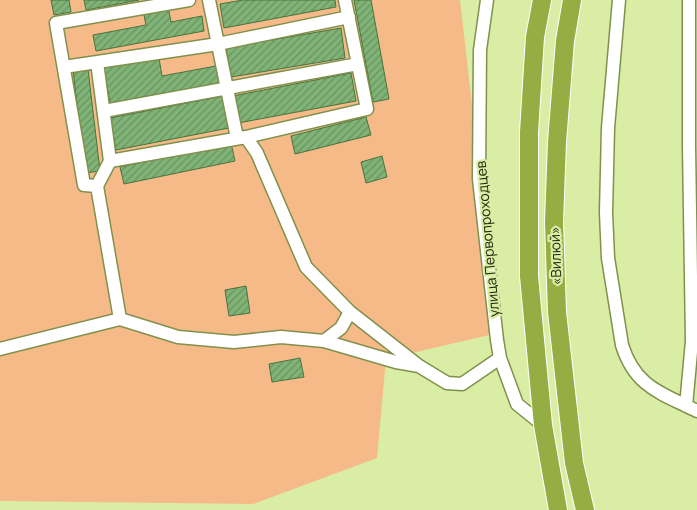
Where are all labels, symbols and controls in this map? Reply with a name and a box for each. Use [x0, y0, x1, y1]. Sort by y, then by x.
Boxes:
street label: улица Первопроходцев [471, 160, 503, 318]
street label: «Вилюй» [544, 226, 566, 286]

